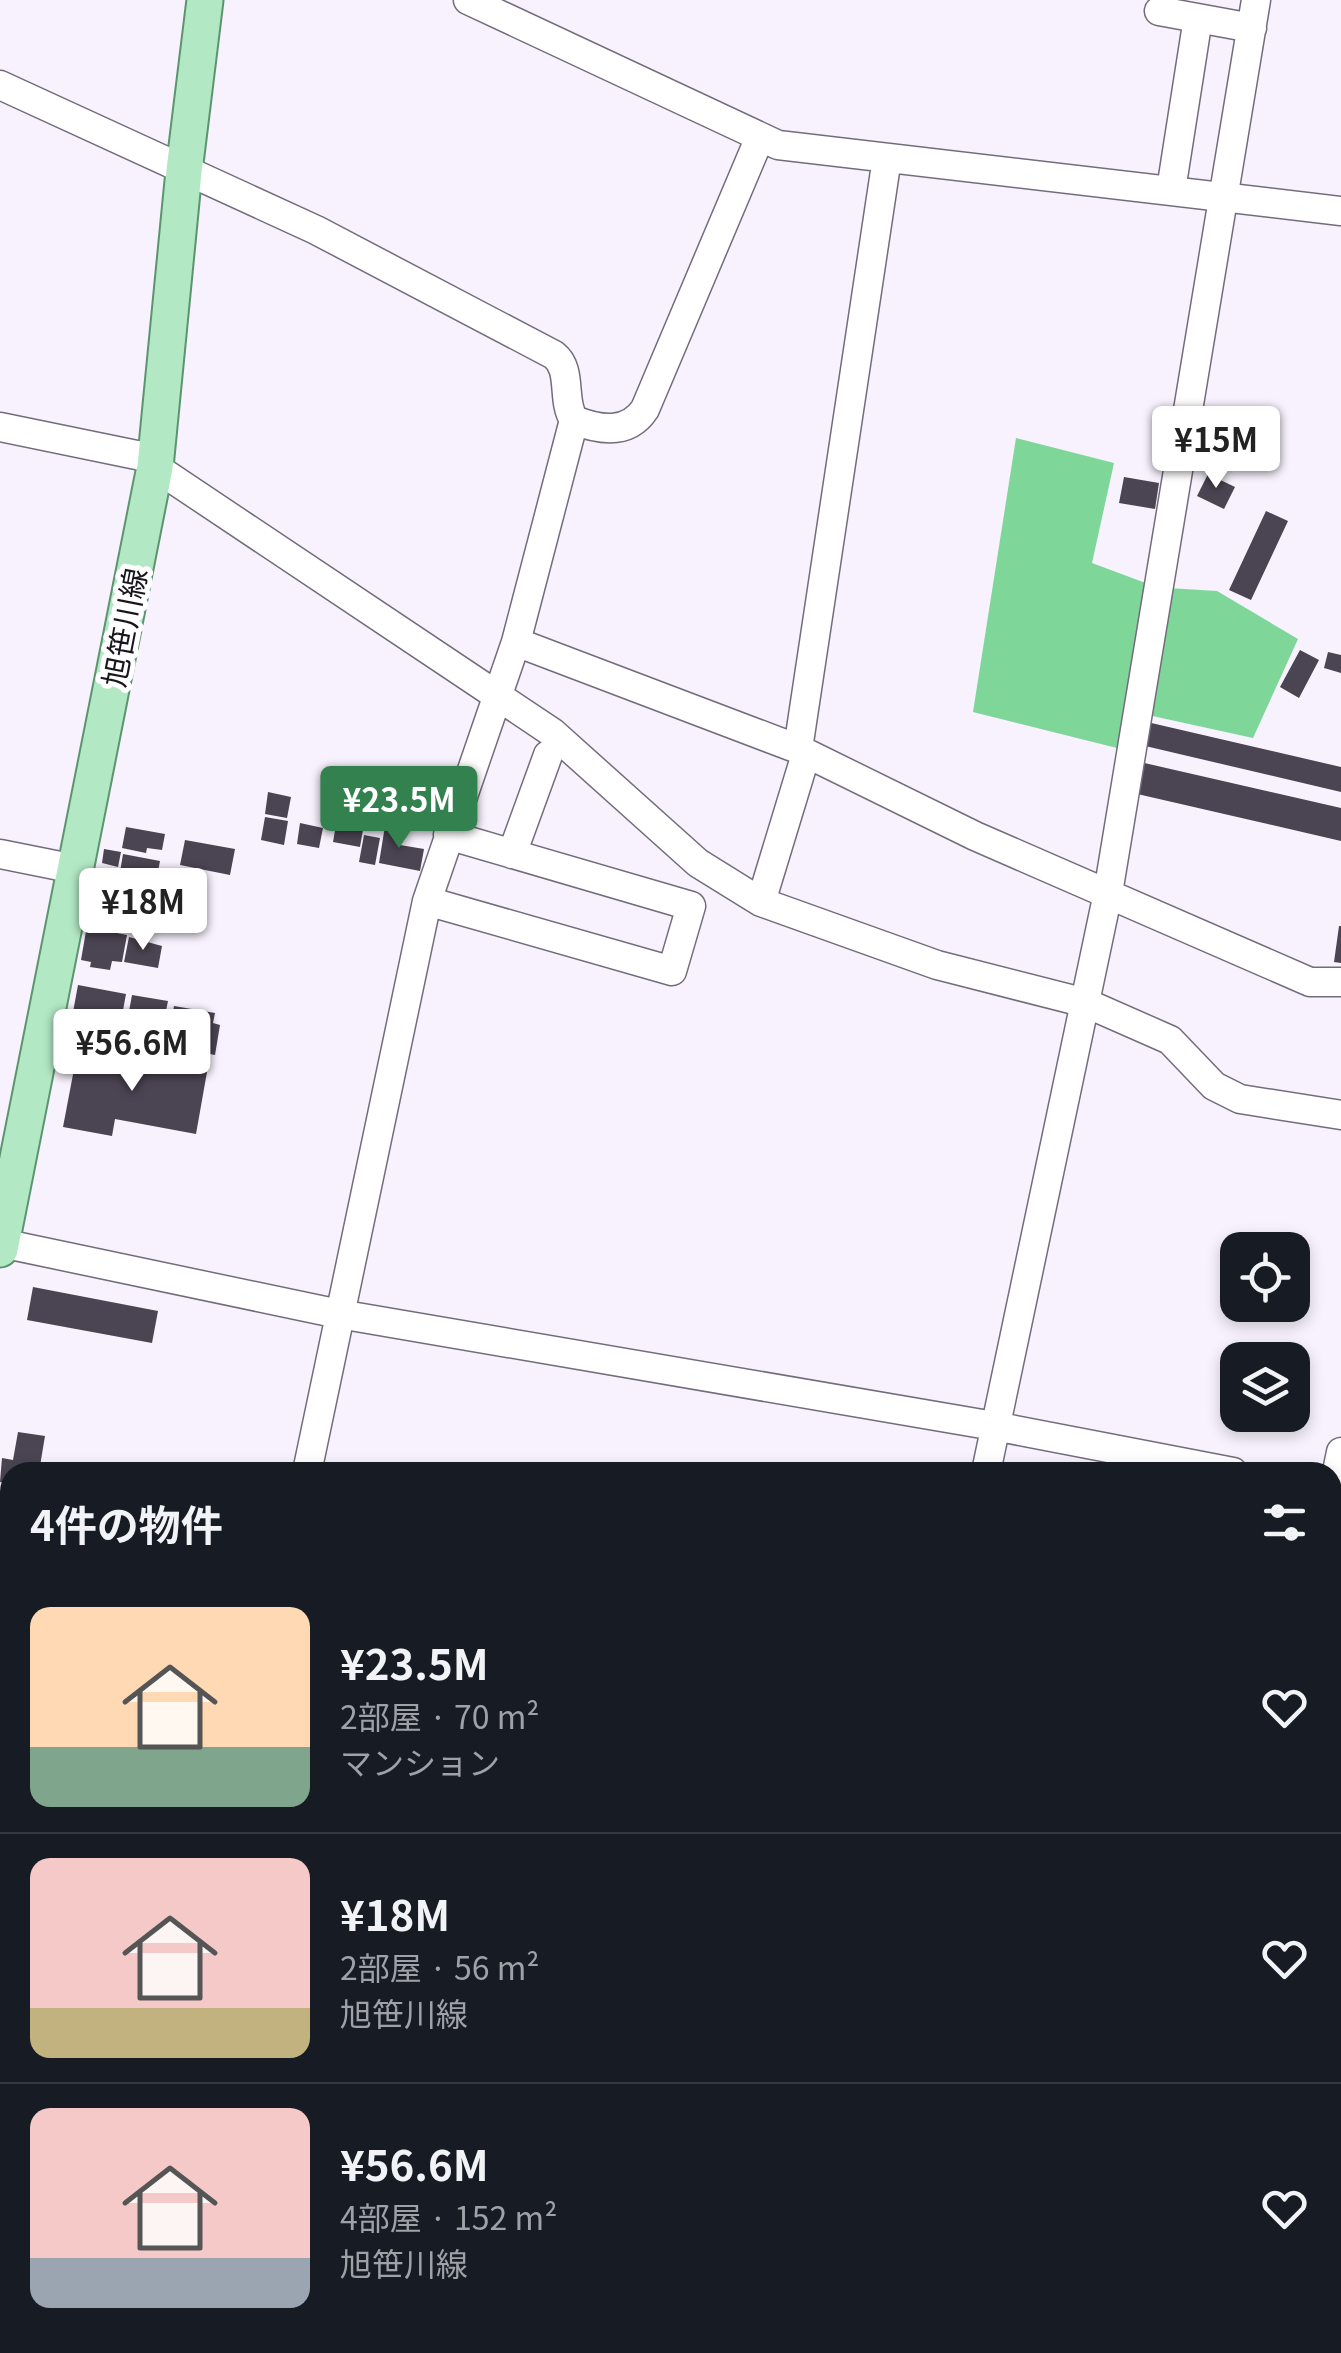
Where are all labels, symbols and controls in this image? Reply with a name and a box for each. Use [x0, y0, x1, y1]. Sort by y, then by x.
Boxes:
pin: ¥15M [1157, 406, 1275, 491]
text: ¥15M [1174, 415, 1258, 461]
street label: 旭笹川線 [90, 564, 156, 690]
pin: ¥23.5M [318, 766, 480, 851]
text: ¥23.5M [342, 775, 456, 821]
pin: ¥18M [84, 868, 202, 953]
text: ¥18M [101, 877, 185, 923]
pin: ¥56.6M [51, 1009, 213, 1094]
text: ¥56.6M [75, 1018, 189, 1064]
map controls [1220, 1232, 1310, 1432]
button: locate [1220, 1232, 1310, 1322]
button: layers [1220, 1342, 1310, 1432]
text: 4件の物件 [30, 1492, 223, 1553]
icon: filters [1257, 1495, 1312, 1550]
text: ¥23.5M [340, 1631, 489, 1692]
icon: home [110, 1647, 230, 1767]
icon: heart [1257, 1680, 1312, 1735]
text: 2部屋 · 70 m² [340, 1692, 540, 1738]
text: マンション [340, 1738, 500, 1784]
text: ¥18M [340, 1882, 450, 1943]
icon: home [110, 1898, 230, 2018]
icon: heart [1257, 1931, 1312, 1986]
text: 2部屋 · 56 m² [340, 1943, 540, 1989]
text: 旭笹川線 [340, 1989, 468, 2035]
text: ¥56.6M [340, 2132, 489, 2193]
icon: home [110, 2148, 230, 2268]
icon: heart [1257, 2181, 1312, 2236]
text: 4部屋 · 152 m² [340, 2193, 557, 2239]
text: 旭笹川線 [340, 2239, 468, 2285]

